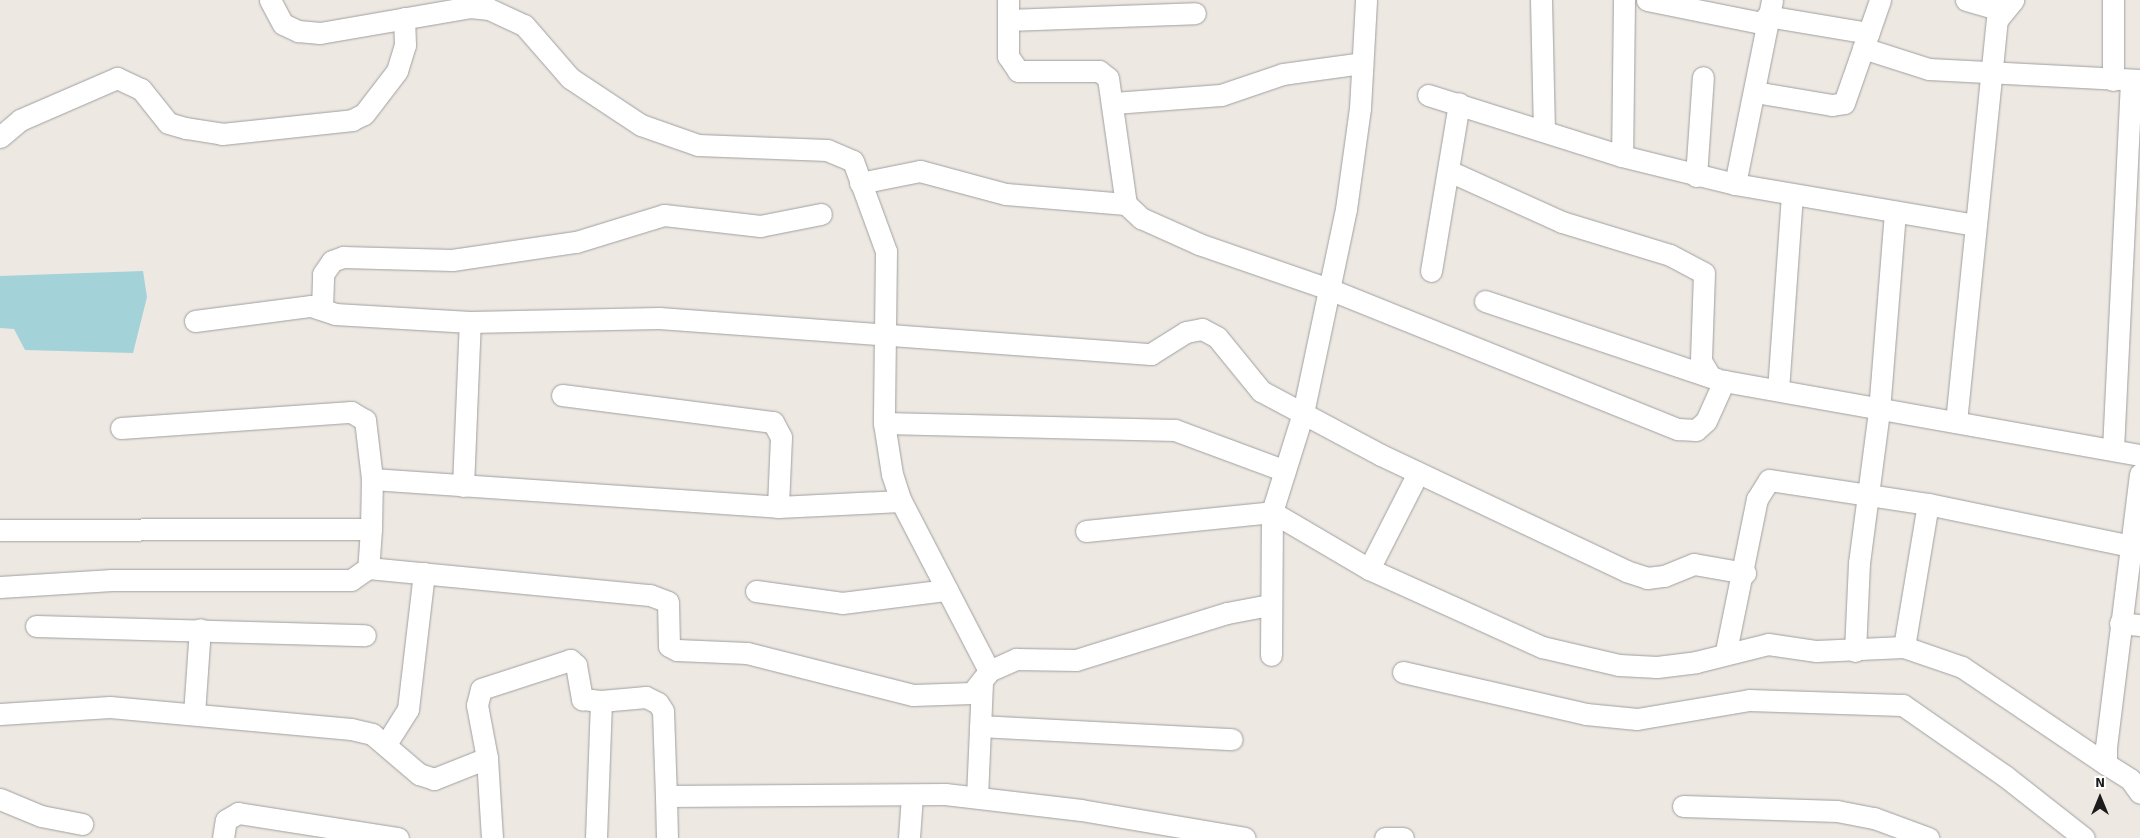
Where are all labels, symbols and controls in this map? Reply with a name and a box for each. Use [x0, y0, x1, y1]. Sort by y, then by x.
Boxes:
north arrow [2075, 773, 2125, 823]
text: N [2095, 774, 2105, 791]

